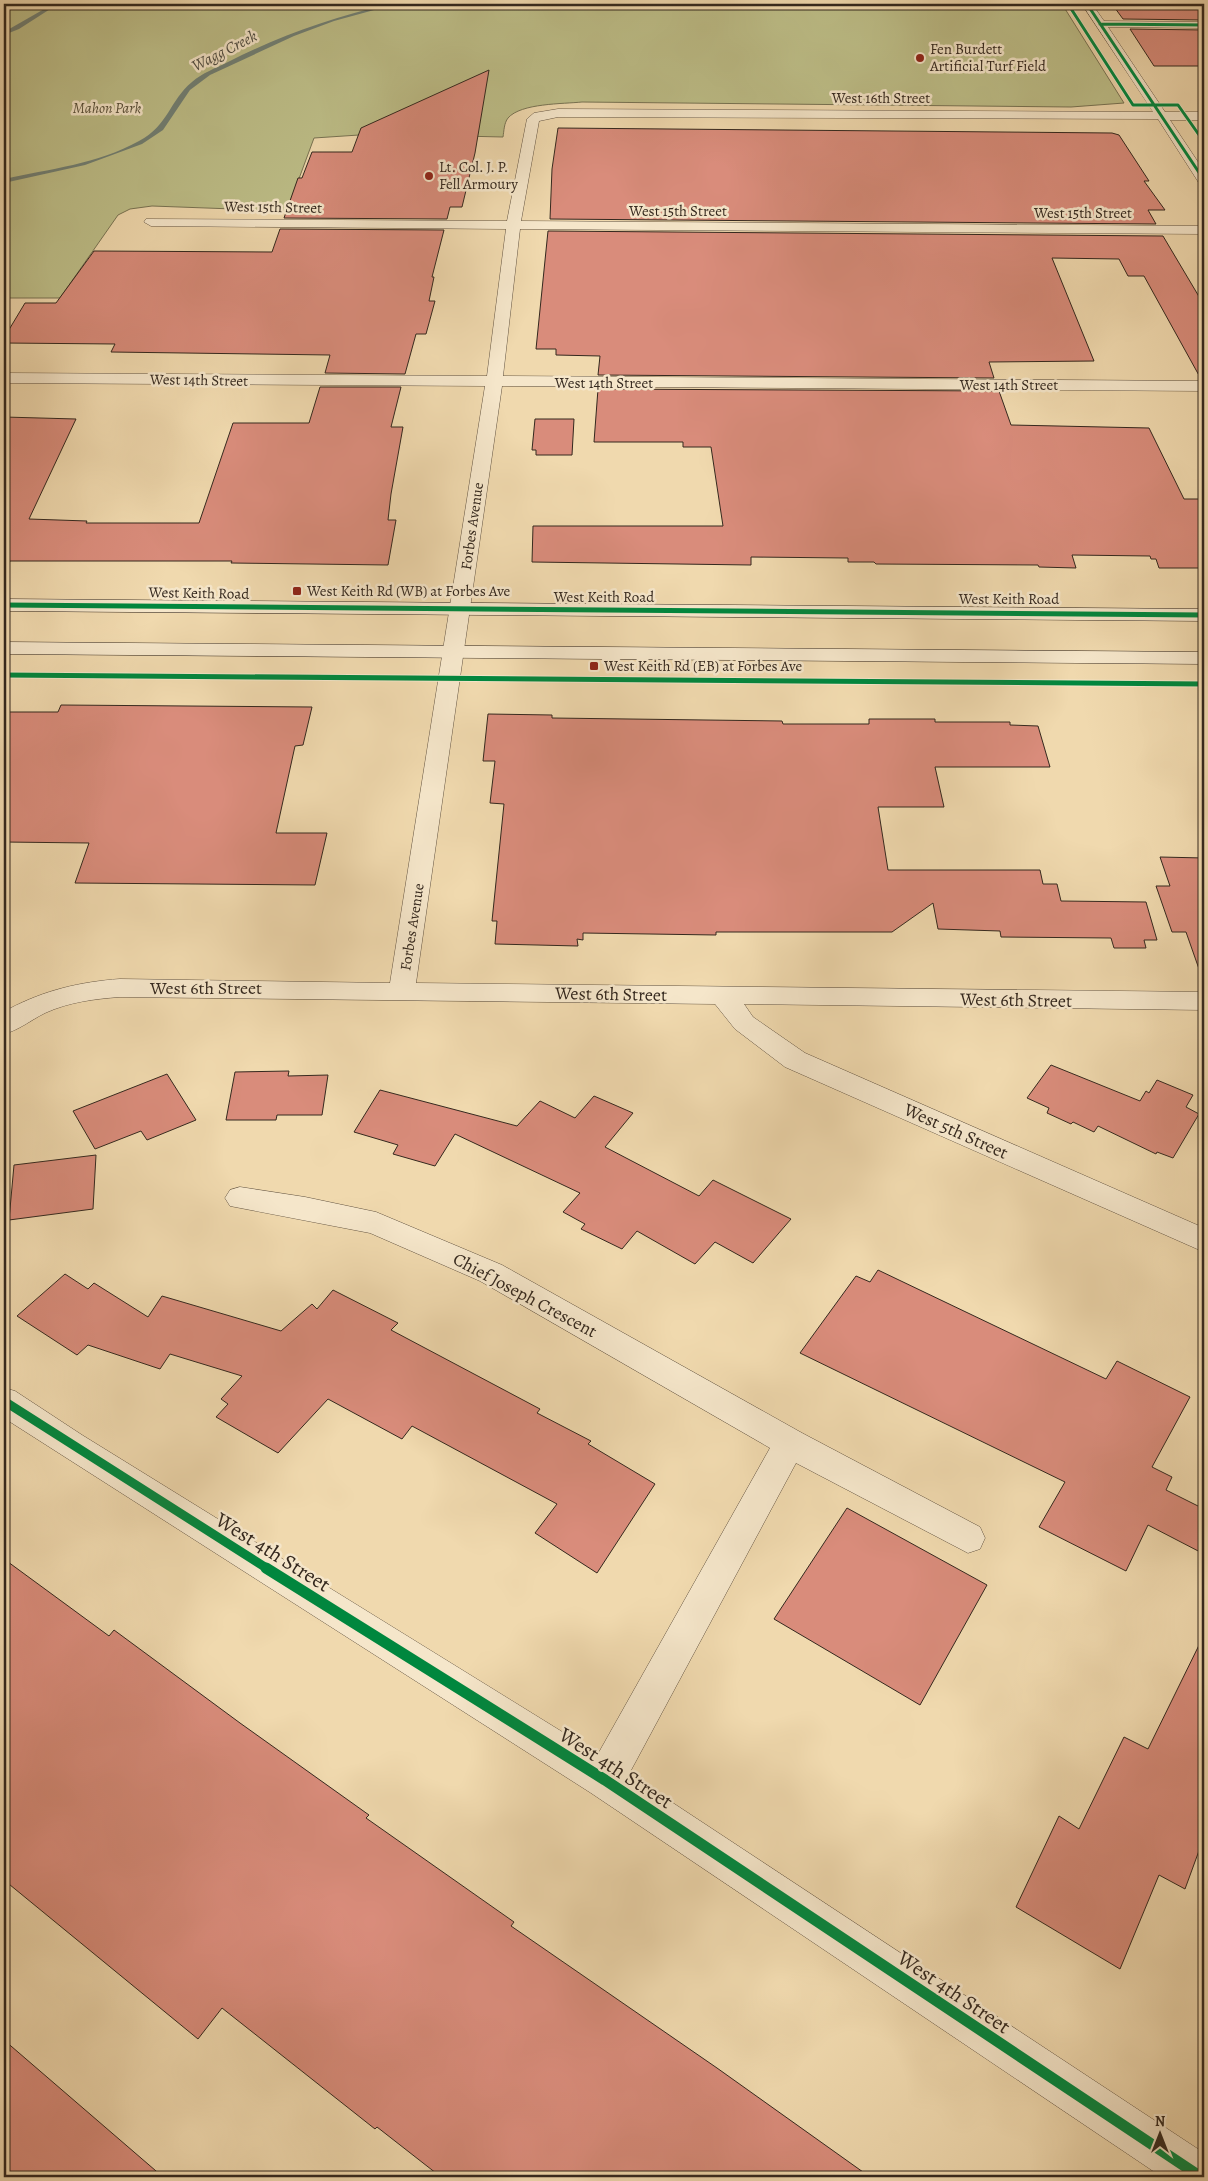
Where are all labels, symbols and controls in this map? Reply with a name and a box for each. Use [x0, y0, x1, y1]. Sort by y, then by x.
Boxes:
water label: Wagg Creek [188, 25, 261, 77]
place label: Fen Burdett Artificial Turf Field [929, 39, 1047, 76]
marker: Fen Burdett Artificial Turf Field [914, 52, 926, 64]
street label: West 16th Street [831, 88, 930, 108]
park label: Mahon Park [73, 98, 141, 118]
place label: Lt. Col. J. P. Fell Armoury [439, 157, 518, 194]
marker: Lt. Col. J. P. Fell Armoury [423, 170, 435, 182]
street label: West 15th Street [223, 196, 322, 218]
street label: West 15th Street [628, 201, 727, 221]
street label: West 15th Street [1033, 203, 1132, 223]
street label: West 14th Street [149, 369, 248, 391]
street label: West 14th Street [554, 373, 653, 393]
street label: West 14th Street [959, 375, 1058, 395]
street label: Forbes Avenue [456, 481, 488, 571]
place label: West Keith Rd (WB) at Forbes Ave [306, 581, 511, 601]
street label: West Keith Road [148, 582, 250, 604]
marker: West Keith Rd (WB) at Forbes Ave [291, 585, 303, 597]
street label: West Keith Road [553, 587, 655, 607]
street label: West Keith Road [958, 589, 1060, 609]
place label: West Keith Rd (EB) at Forbes Ave [603, 656, 803, 676]
marker: West Keith Rd (EB) at Forbes Ave [588, 660, 600, 672]
street label: Forbes Avenue [395, 882, 429, 972]
street label: West 6th Street [149, 976, 262, 1000]
street label: West 6th Street [554, 981, 667, 1007]
street label: West 6th Street [959, 987, 1072, 1013]
street label: West 5th Street [899, 1097, 1012, 1165]
street label: Chief Joseph Crescent [449, 1247, 601, 1343]
street label: West 4th Street [209, 1505, 336, 1598]
street label: West 4th Street [553, 1720, 678, 1815]
street label: West 4th Street [891, 1943, 1016, 2040]
north arrow [1136, 2108, 1186, 2158]
text: N [1155, 2112, 1165, 2131]

